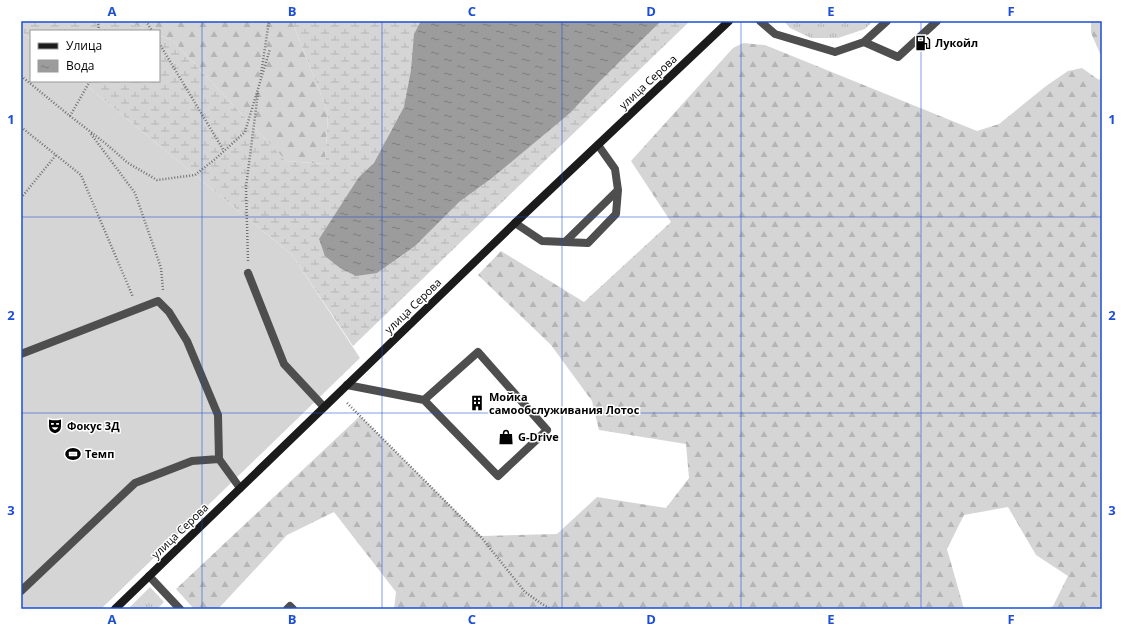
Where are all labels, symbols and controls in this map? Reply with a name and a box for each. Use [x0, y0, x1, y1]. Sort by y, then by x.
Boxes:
text: A [108, 2, 117, 20]
text: B [288, 2, 297, 20]
text: C [468, 2, 476, 20]
text: D [646, 2, 656, 20]
text: E [827, 2, 835, 20]
text: F [1007, 2, 1015, 20]
legend [30, 30, 160, 82]
fuel station icon: Лукойл [914, 34, 932, 52]
place label: Лукойл [935, 35, 978, 50]
text: Улица [66, 37, 102, 54]
street label: улица Серова [616, 51, 680, 112]
text: Вода [66, 57, 95, 74]
text: 1 [7, 110, 15, 128]
text: 1 [1108, 110, 1116, 128]
street label: улица Серова [381, 275, 444, 337]
text: 2 [7, 306, 15, 324]
text: 2 [1108, 306, 1116, 324]
place label: Мойка самообслуживания Лотос [489, 389, 640, 417]
building icon: Мойка самообслуживания Лотос [468, 394, 486, 412]
theatre icon: Фокус 3Д [46, 417, 64, 435]
place label: Фокус 3Д [67, 418, 120, 433]
shop icon: G-Drive [497, 428, 515, 446]
place label: G-Drive [518, 429, 559, 444]
sports icon: Темп [64, 445, 82, 463]
place label: Темп [85, 446, 114, 461]
street label: улица Серова [148, 500, 211, 562]
text: 3 [7, 501, 15, 519]
text: 3 [1108, 501, 1116, 519]
text: A [108, 610, 117, 628]
text: B [288, 610, 297, 628]
text: C [468, 610, 476, 628]
text: D [646, 610, 656, 628]
text: E [827, 610, 835, 628]
text: F [1007, 610, 1015, 628]

